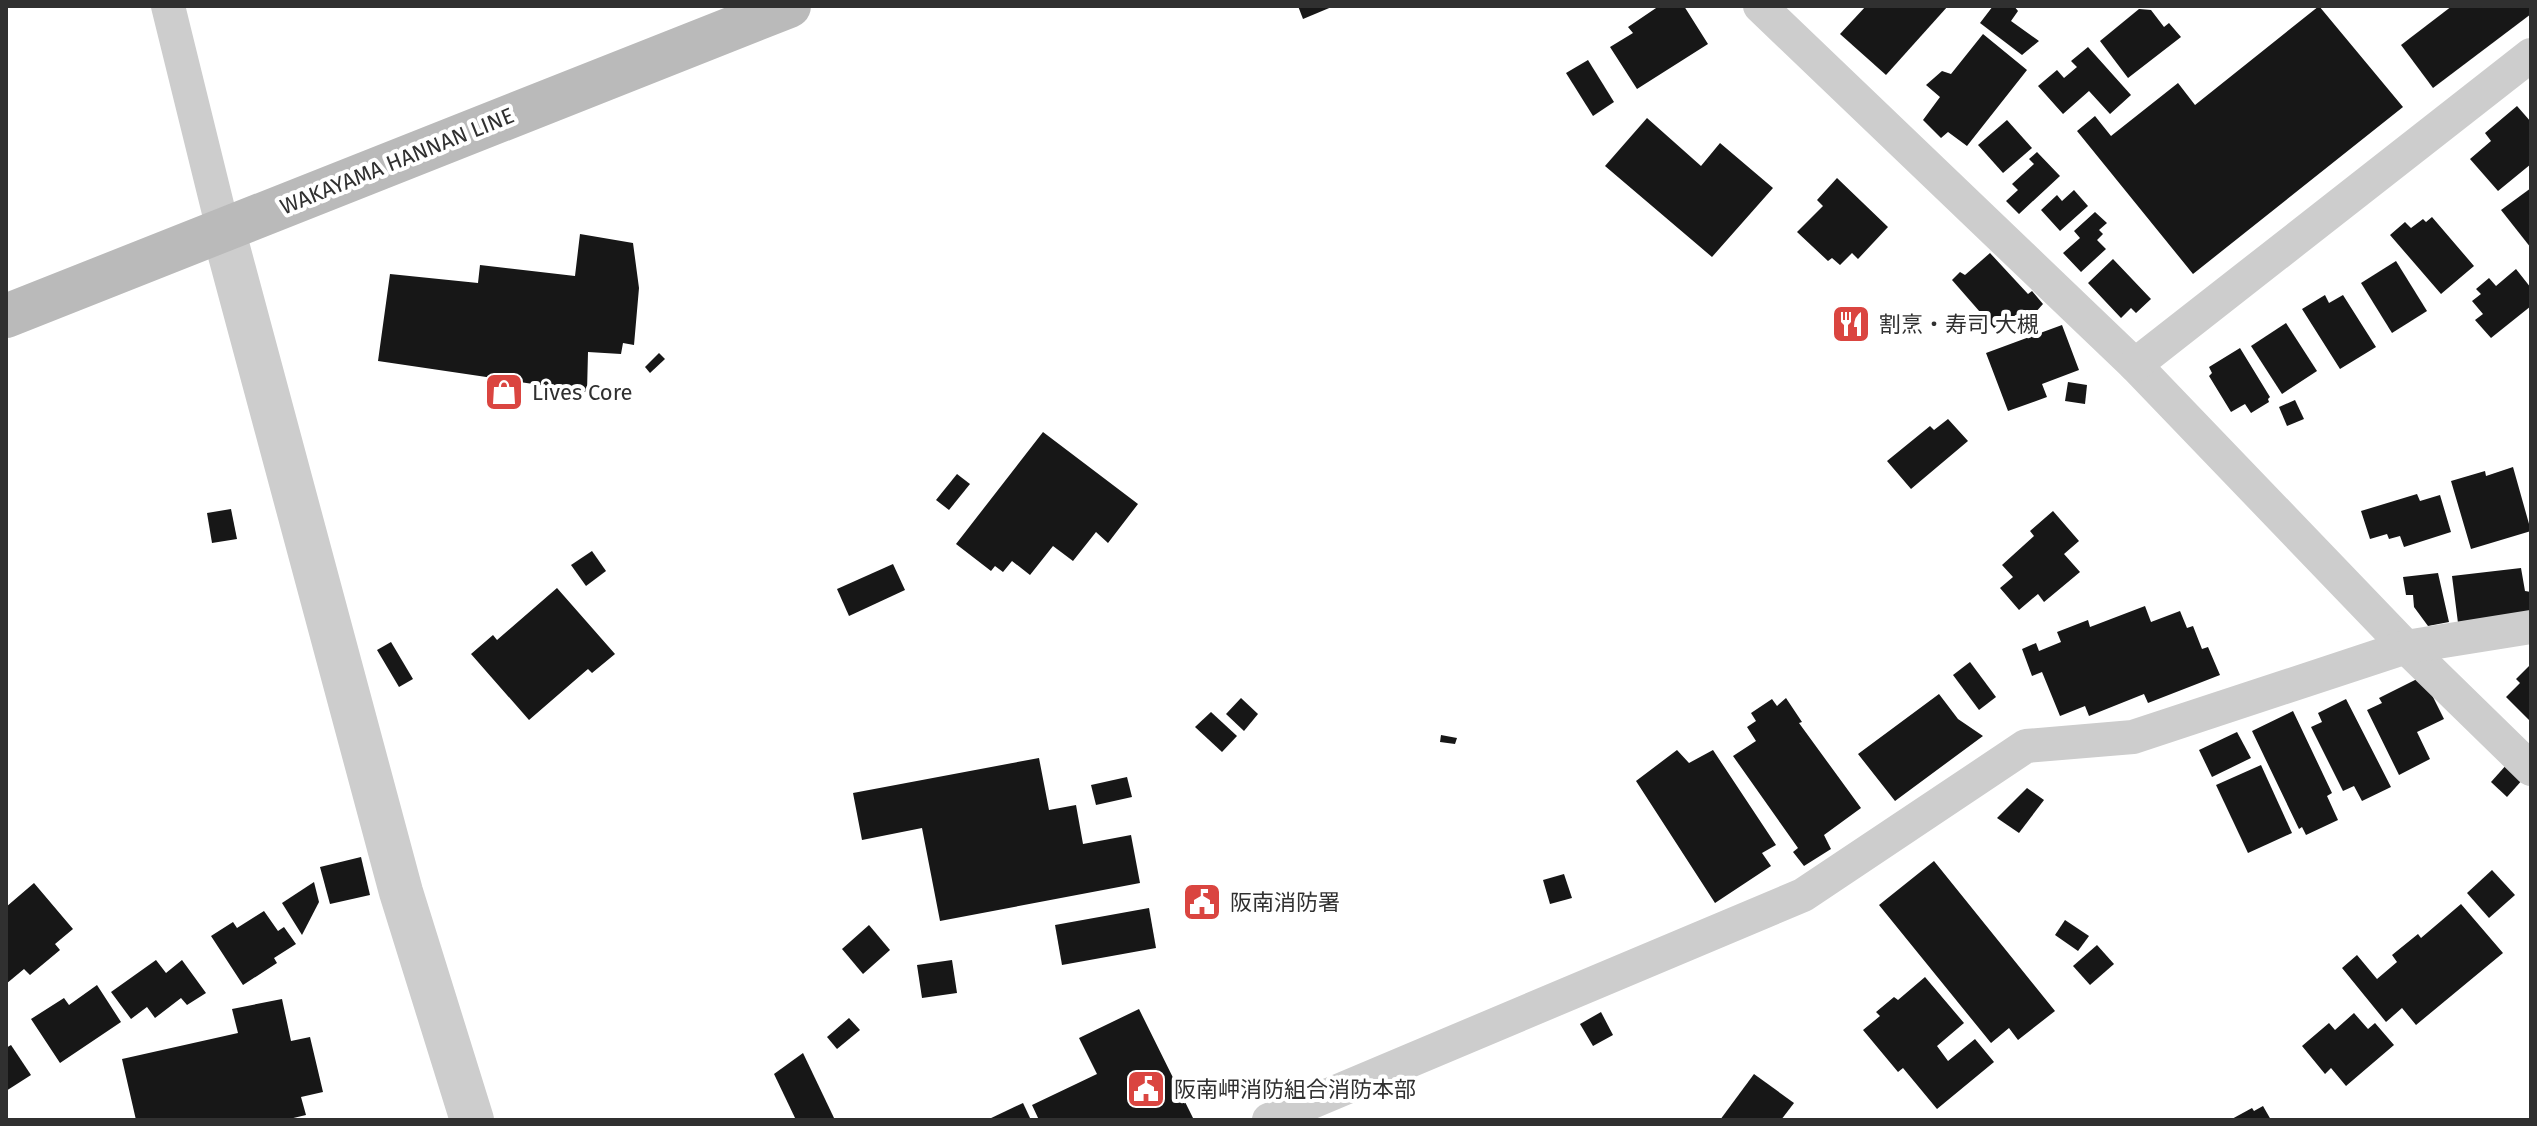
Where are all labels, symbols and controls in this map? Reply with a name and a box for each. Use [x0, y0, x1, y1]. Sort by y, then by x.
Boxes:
street label: WAKAYAMA HANNAN LINE [276, 102, 518, 220]
restaurant icon: 割烹・寿司 大槻 [1830, 303, 1872, 345]
place label: 割烹・寿司 大槻 [1879, 311, 2039, 338]
shop icon: Lives Core [483, 371, 525, 413]
place label: Lives Core [532, 379, 633, 406]
public building icon: 阪南消防署 [1181, 881, 1223, 923]
place label: 阪南消防署 [1230, 889, 1340, 916]
public building icon: 阪南岬消防組合消防本部 [1125, 1068, 1167, 1110]
place label: 阪南岬消防組合消防本部 [1174, 1076, 1416, 1103]

